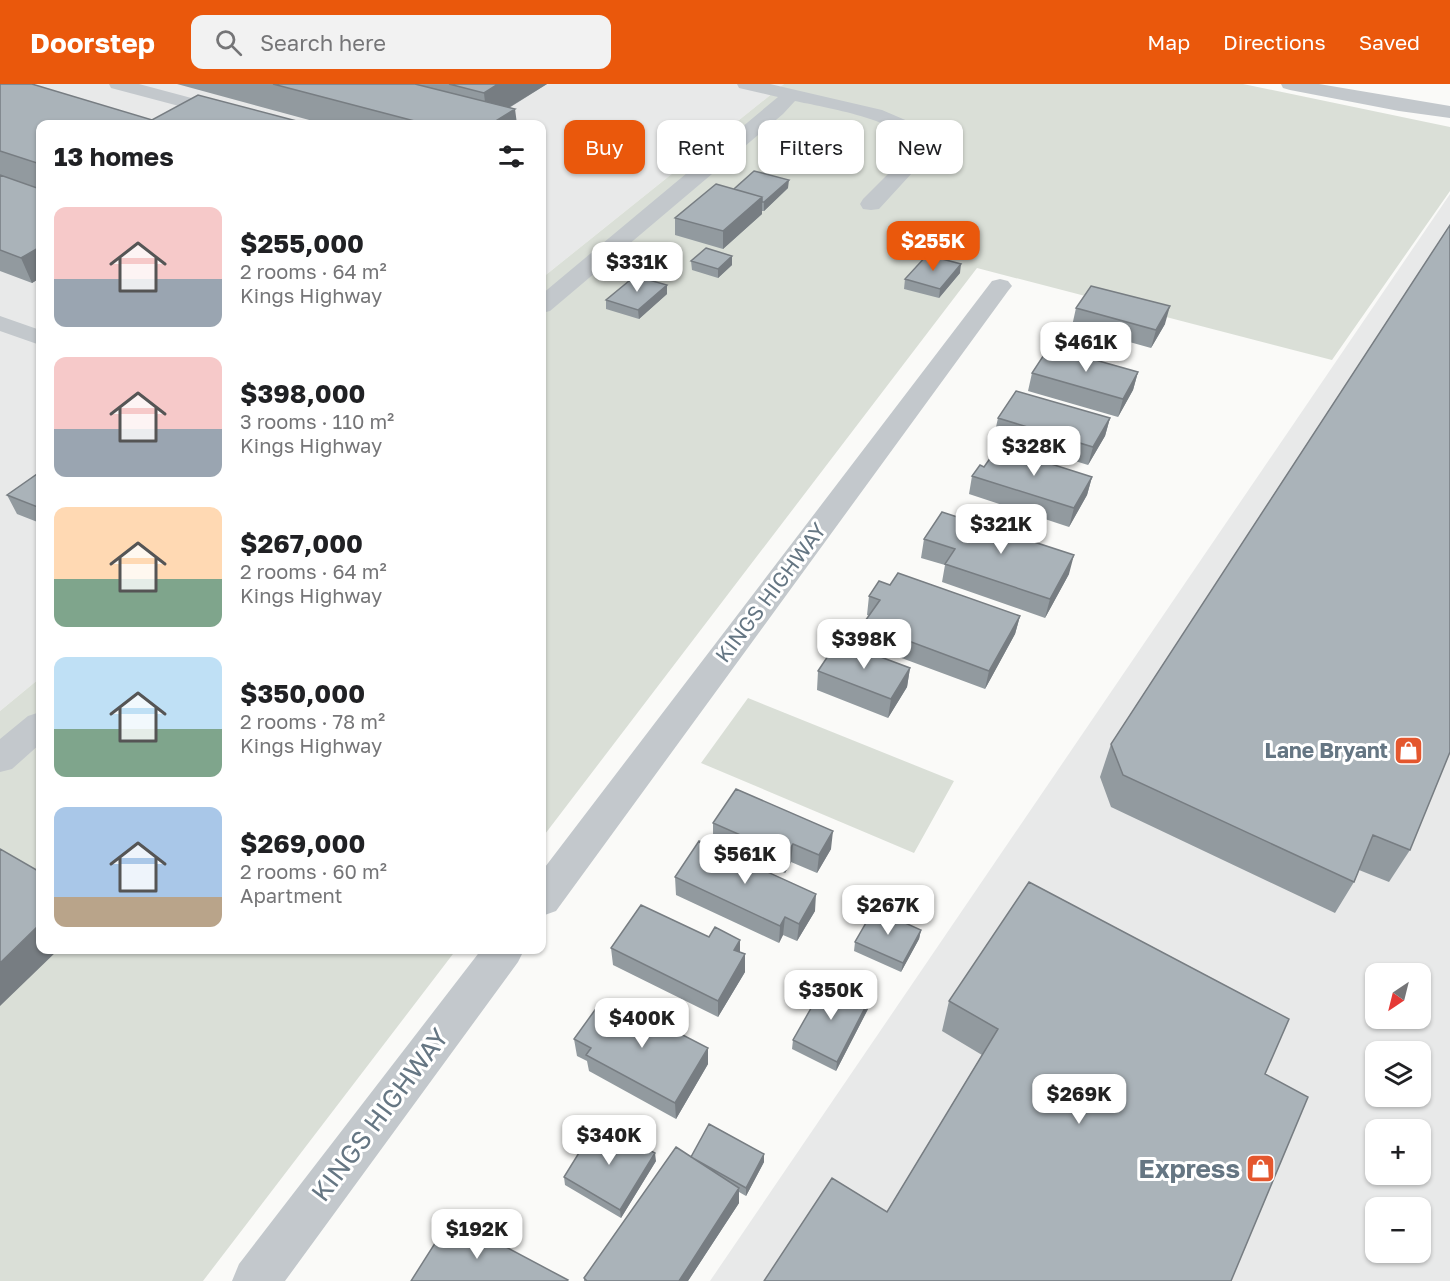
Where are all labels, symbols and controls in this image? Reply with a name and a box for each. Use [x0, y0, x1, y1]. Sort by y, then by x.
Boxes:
search box [191, 15, 611, 69]
text: Doorstep [30, 26, 155, 59]
icon: search [212, 26, 245, 59]
text: Search here [260, 29, 386, 56]
text: Map [1147, 29, 1190, 55]
text: Directions [1223, 29, 1326, 55]
text: Saved [1359, 29, 1420, 55]
chip: Buy [564, 120, 645, 174]
chip: Rent [657, 120, 746, 174]
chip: Filters [758, 120, 864, 174]
chip: New [876, 120, 963, 174]
icon: filters [495, 140, 528, 173]
text: 13 homes [54, 141, 174, 172]
pin: $255K [891, 221, 975, 272]
text: $255,000 [240, 228, 364, 259]
text: $255K [901, 228, 965, 252]
icon: home [102, 231, 174, 303]
pin: $331K [595, 242, 679, 293]
text: $331K [606, 249, 668, 273]
text: 2 rooms · 64 m² [240, 259, 387, 283]
text: Kings Highway [240, 283, 382, 307]
pin: $461K [1044, 322, 1128, 373]
text: $461K [1054, 329, 1118, 353]
text: $398,000 [240, 378, 365, 409]
icon: home [102, 381, 174, 453]
text: 3 rooms · 110 m² [240, 409, 394, 433]
pin: $328K [992, 426, 1076, 477]
text: Kings Highway [240, 433, 382, 457]
text: $328K [1001, 433, 1067, 457]
pin: $321K [959, 504, 1043, 555]
text: $321K [970, 511, 1032, 535]
street label: KINGS HIGHWAY [709, 517, 832, 667]
text: $267,000 [240, 528, 363, 559]
icon: home [102, 531, 174, 603]
text: 2 rooms · 64 m² [240, 559, 387, 583]
text: Kings Highway [240, 583, 382, 607]
pin: $398K [822, 619, 906, 670]
text: $398K [831, 626, 897, 650]
text: $350,000 [240, 678, 365, 709]
icon: home [102, 681, 174, 753]
text: 2 rooms · 78 m² [240, 709, 385, 733]
text: Kings Highway [240, 733, 382, 757]
shop icon: Lane Bryant [1393, 735, 1425, 767]
place label: Lane Bryant [1265, 737, 1388, 763]
text: $269,000 [240, 828, 365, 859]
icon: home [102, 831, 174, 903]
pin: $561K [703, 834, 787, 885]
text: $561K [713, 841, 777, 865]
text: 2 rooms · 60 m² [240, 859, 387, 883]
text: Apartment [240, 883, 343, 907]
pin: $267K [846, 885, 930, 936]
text: $267K [856, 892, 920, 916]
north arrow [1365, 963, 1431, 1029]
map controls [1365, 963, 1431, 1263]
pin: $350K [789, 970, 873, 1021]
text: $350K [798, 977, 864, 1001]
pin: $400K [600, 998, 684, 1049]
text: $400K [609, 1005, 675, 1029]
street label: KINGS HIGHWAY [305, 1022, 455, 1207]
button: layers [1365, 1041, 1431, 1107]
pin: $269K [1037, 1074, 1121, 1125]
text: $269K [1046, 1081, 1112, 1105]
pin: $340K [567, 1115, 651, 1166]
button: + [1365, 1119, 1431, 1185]
text: $340K [576, 1122, 642, 1146]
place label: Express [1138, 1153, 1240, 1184]
shop icon: Express [1245, 1153, 1277, 1185]
button: − [1365, 1197, 1431, 1263]
pin: $192K [435, 1209, 519, 1260]
text: $192K [445, 1216, 509, 1240]

